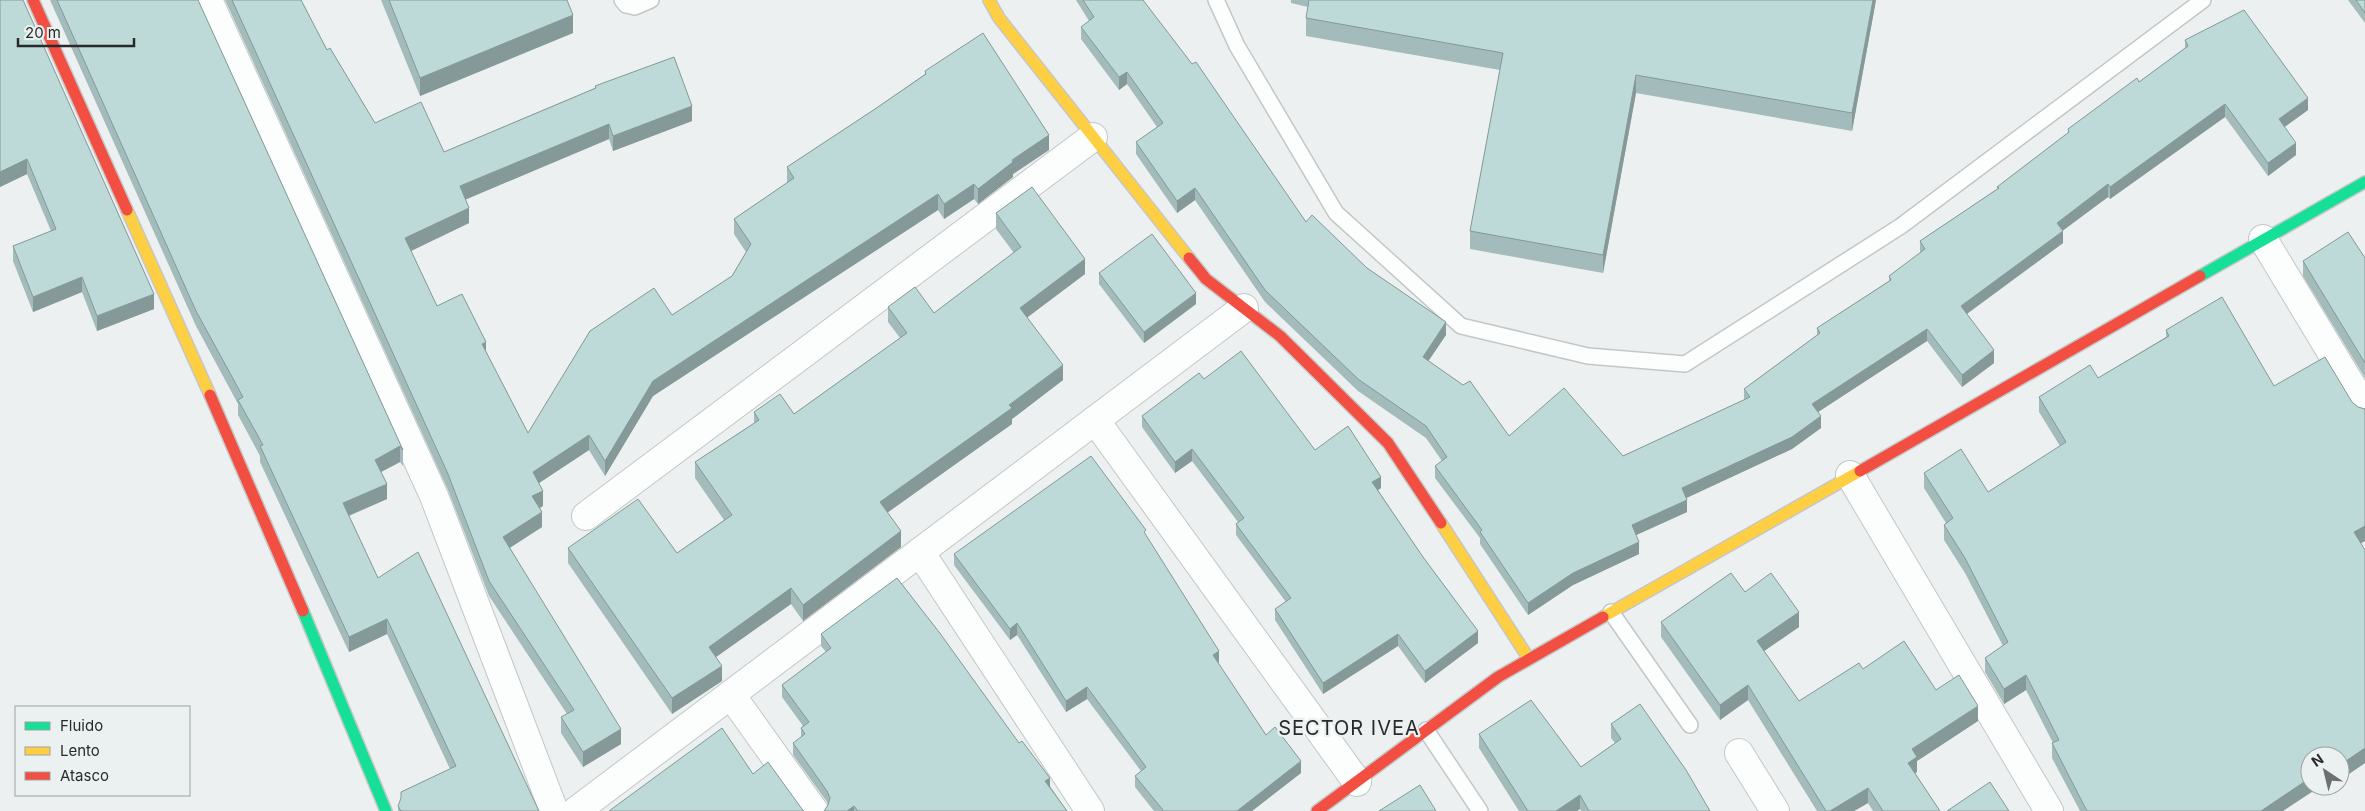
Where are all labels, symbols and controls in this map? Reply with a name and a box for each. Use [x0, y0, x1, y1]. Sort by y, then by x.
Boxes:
scale bar [18, 15, 134, 47]
text: 20 m [25, 23, 61, 42]
legend [15, 706, 190, 796]
text: Fluido [60, 716, 103, 735]
district label: SECTOR IVEA [1278, 716, 1420, 740]
text: Lento [60, 741, 100, 760]
north arrow [2300, 746, 2350, 796]
text: N [2308, 750, 2327, 770]
text: Atasco [60, 766, 109, 785]

